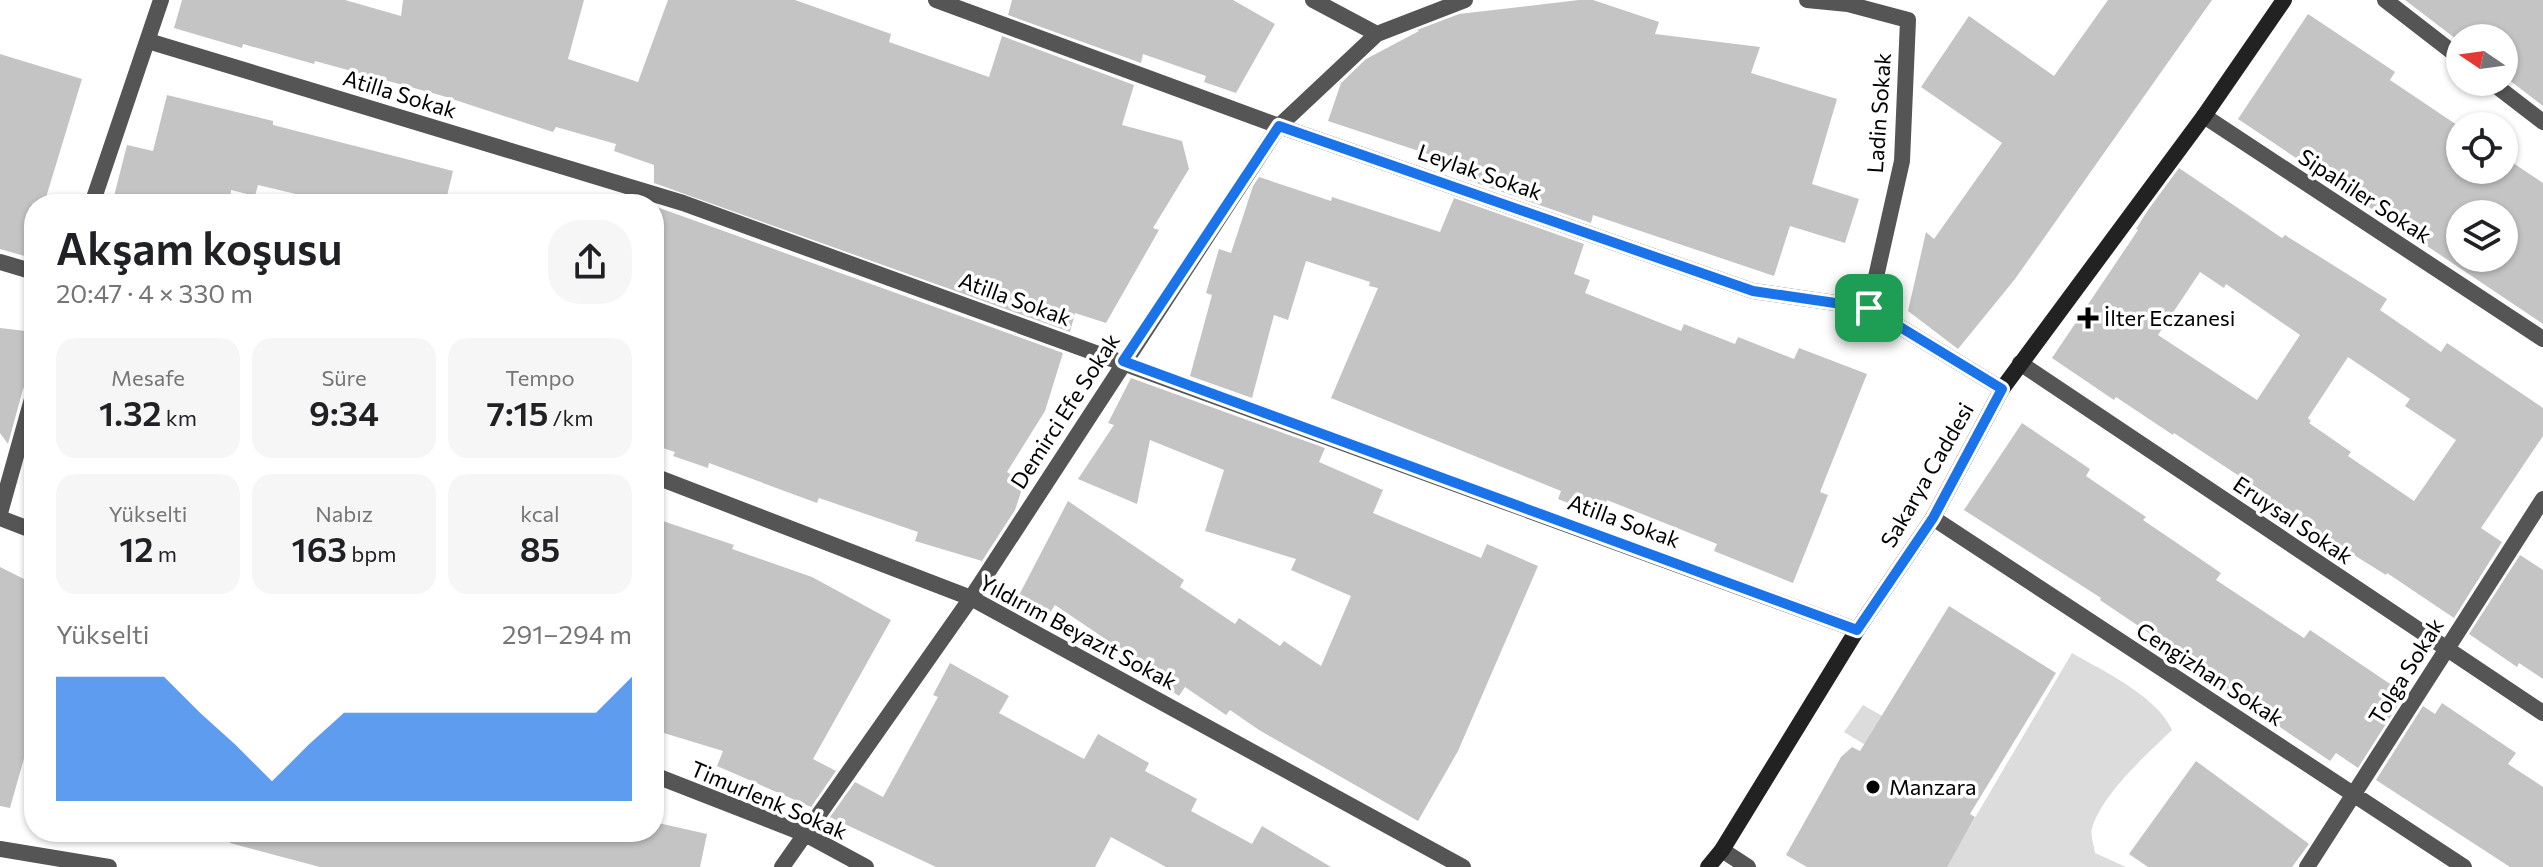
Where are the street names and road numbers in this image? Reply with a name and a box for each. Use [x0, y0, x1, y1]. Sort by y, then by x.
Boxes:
street label: Ladin Sokak [1861, 52, 1896, 174]
street label: Atilla Sokak [340, 63, 460, 124]
street label: Leylak Sokak [1414, 138, 1546, 205]
street label: Sipahiler Sokak [2294, 143, 2437, 249]
street label: Atilla Sokak [955, 266, 1075, 331]
street label: Demirci Efe Sokak [1004, 328, 1125, 494]
street label: Sakarya Caddesi [1874, 398, 1979, 552]
street label: Eruysal Sokak [2228, 470, 2358, 569]
street label: Atilla Sokak [1564, 488, 1684, 553]
street label: Yıldırım Beyazıt Sokak [975, 568, 1182, 695]
street label: Tolga Sokak [2362, 613, 2449, 729]
street label: Cengizhan Sokak [2132, 616, 2289, 731]
street label: Timurlenk Sokak [687, 754, 852, 845]

